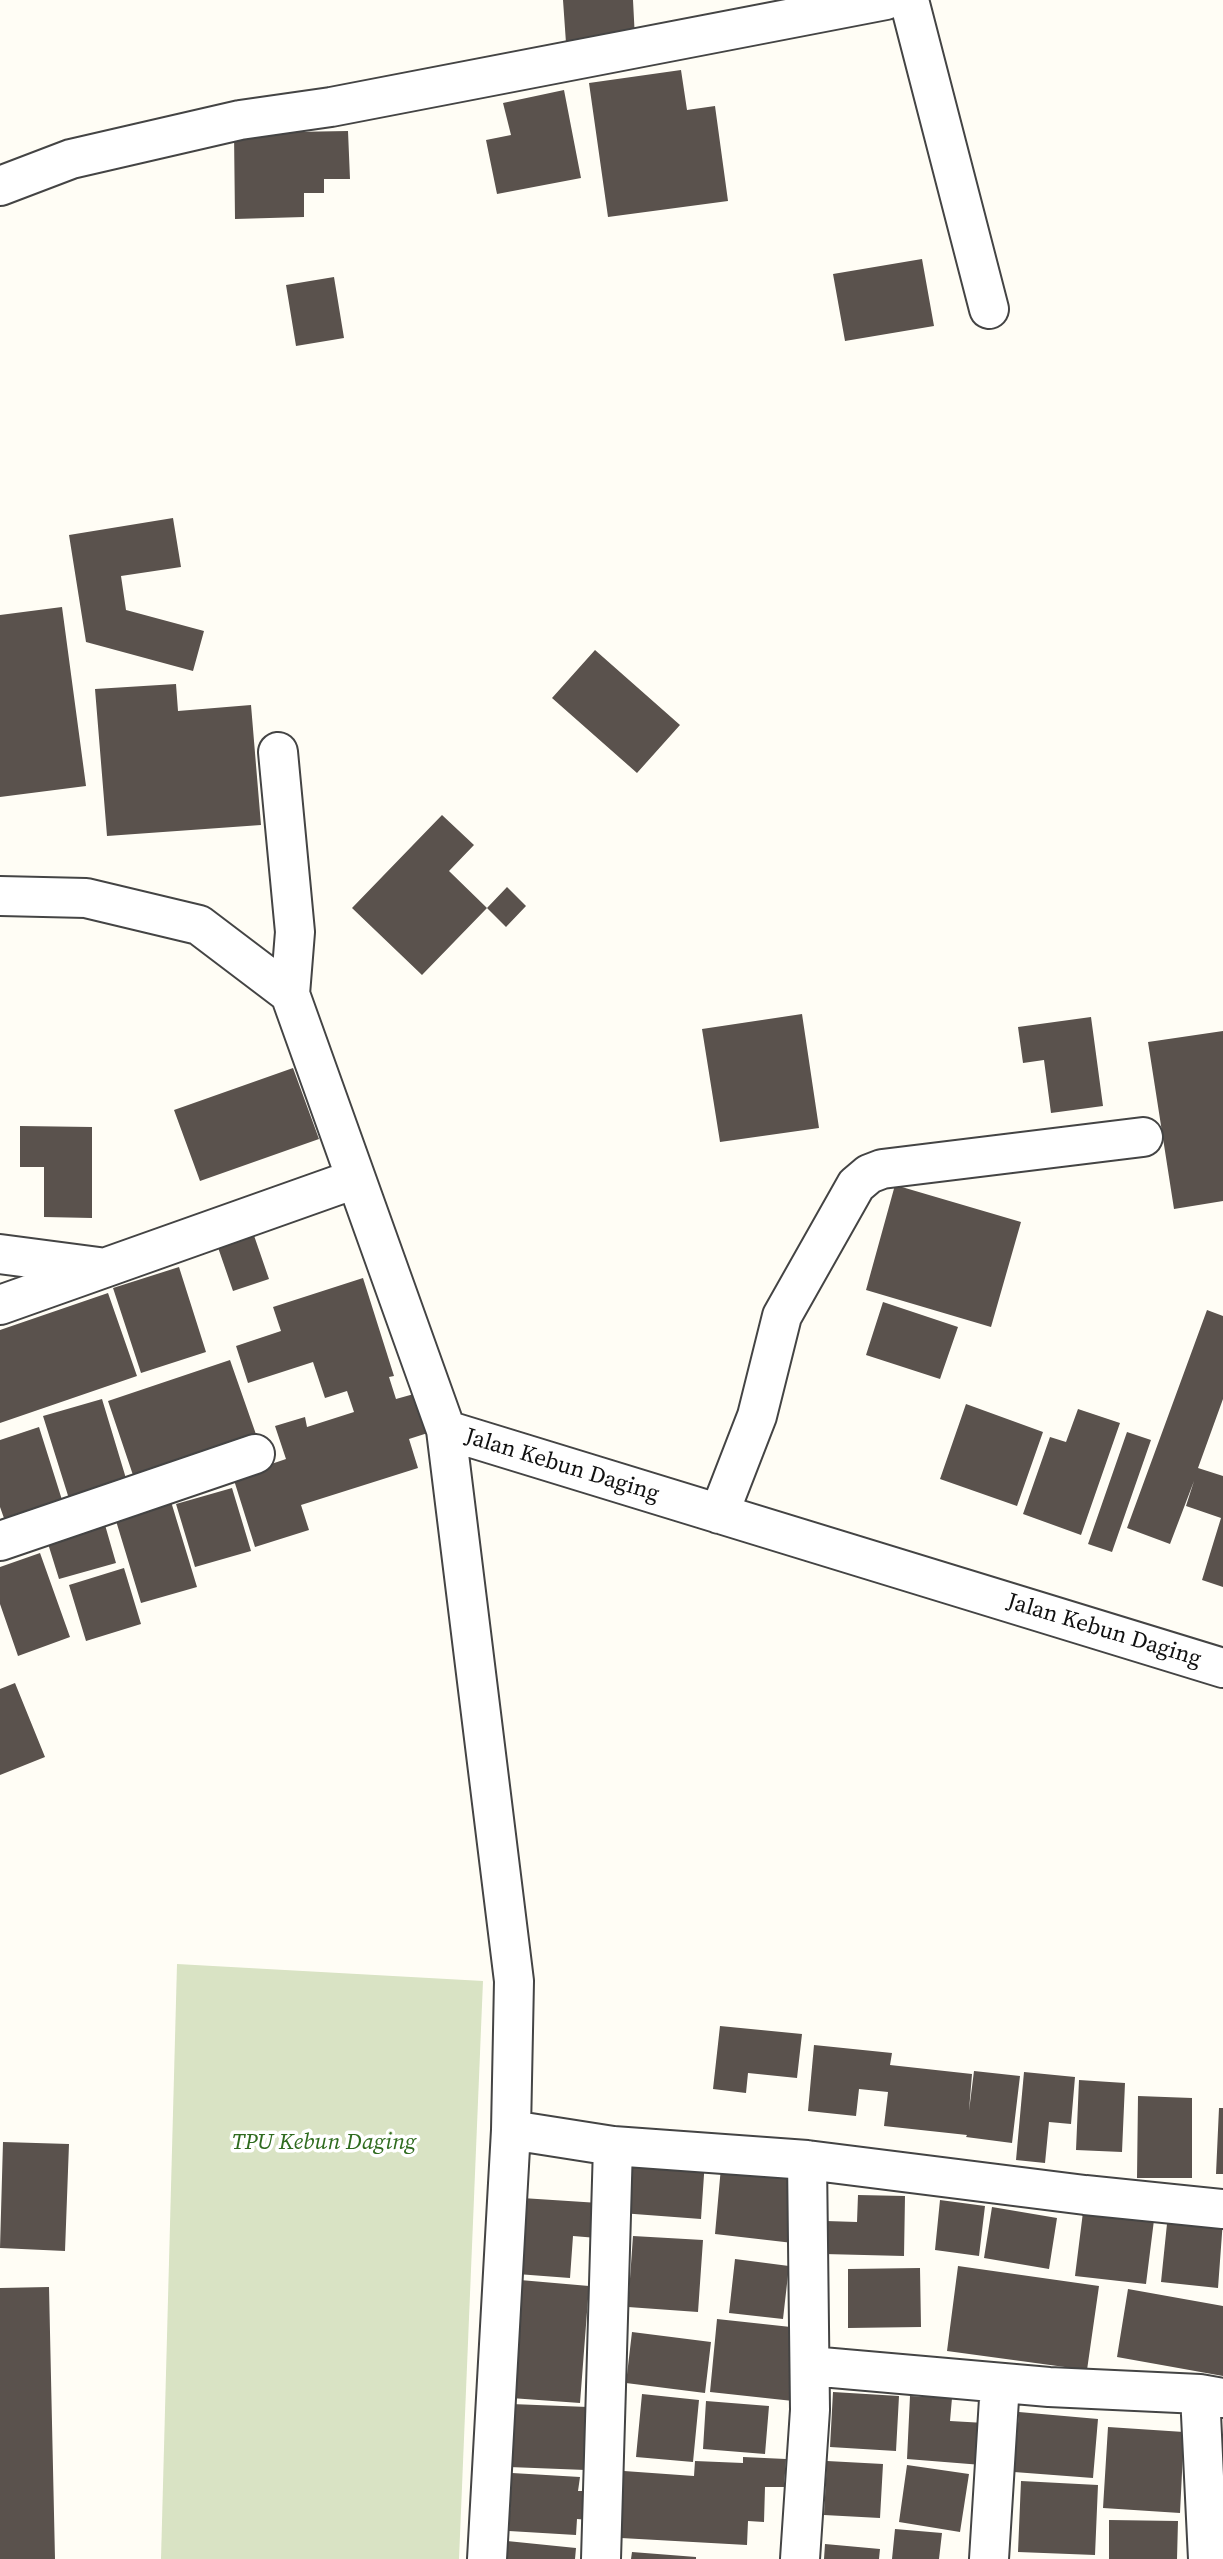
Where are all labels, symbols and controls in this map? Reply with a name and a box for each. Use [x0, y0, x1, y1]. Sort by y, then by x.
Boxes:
street label: Jalan Kebun Daging [461, 1423, 663, 1509]
street label: Jalan Kebun Daging [1003, 1588, 1205, 1674]
park label: TPU Kebun Daging [232, 2129, 416, 2157]

